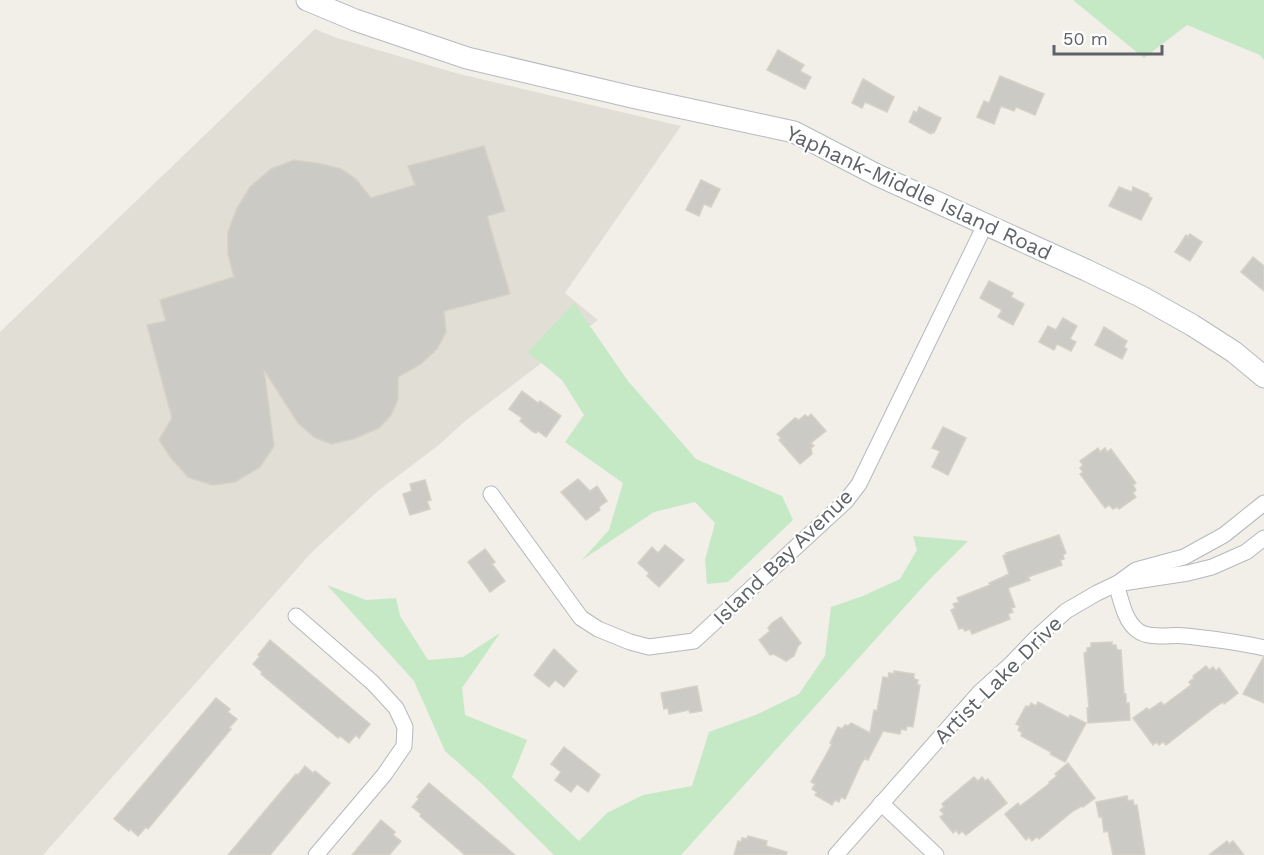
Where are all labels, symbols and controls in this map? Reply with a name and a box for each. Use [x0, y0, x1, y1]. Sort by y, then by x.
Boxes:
scale bar [1054, 18, 1162, 56]
text: 50 m [1063, 28, 1108, 49]
street label: Yaphank-Middle Island Road [782, 120, 1056, 265]
street label: Island Bay Avenue [708, 484, 858, 630]
street label: Artist Lake Drive [928, 610, 1067, 749]

